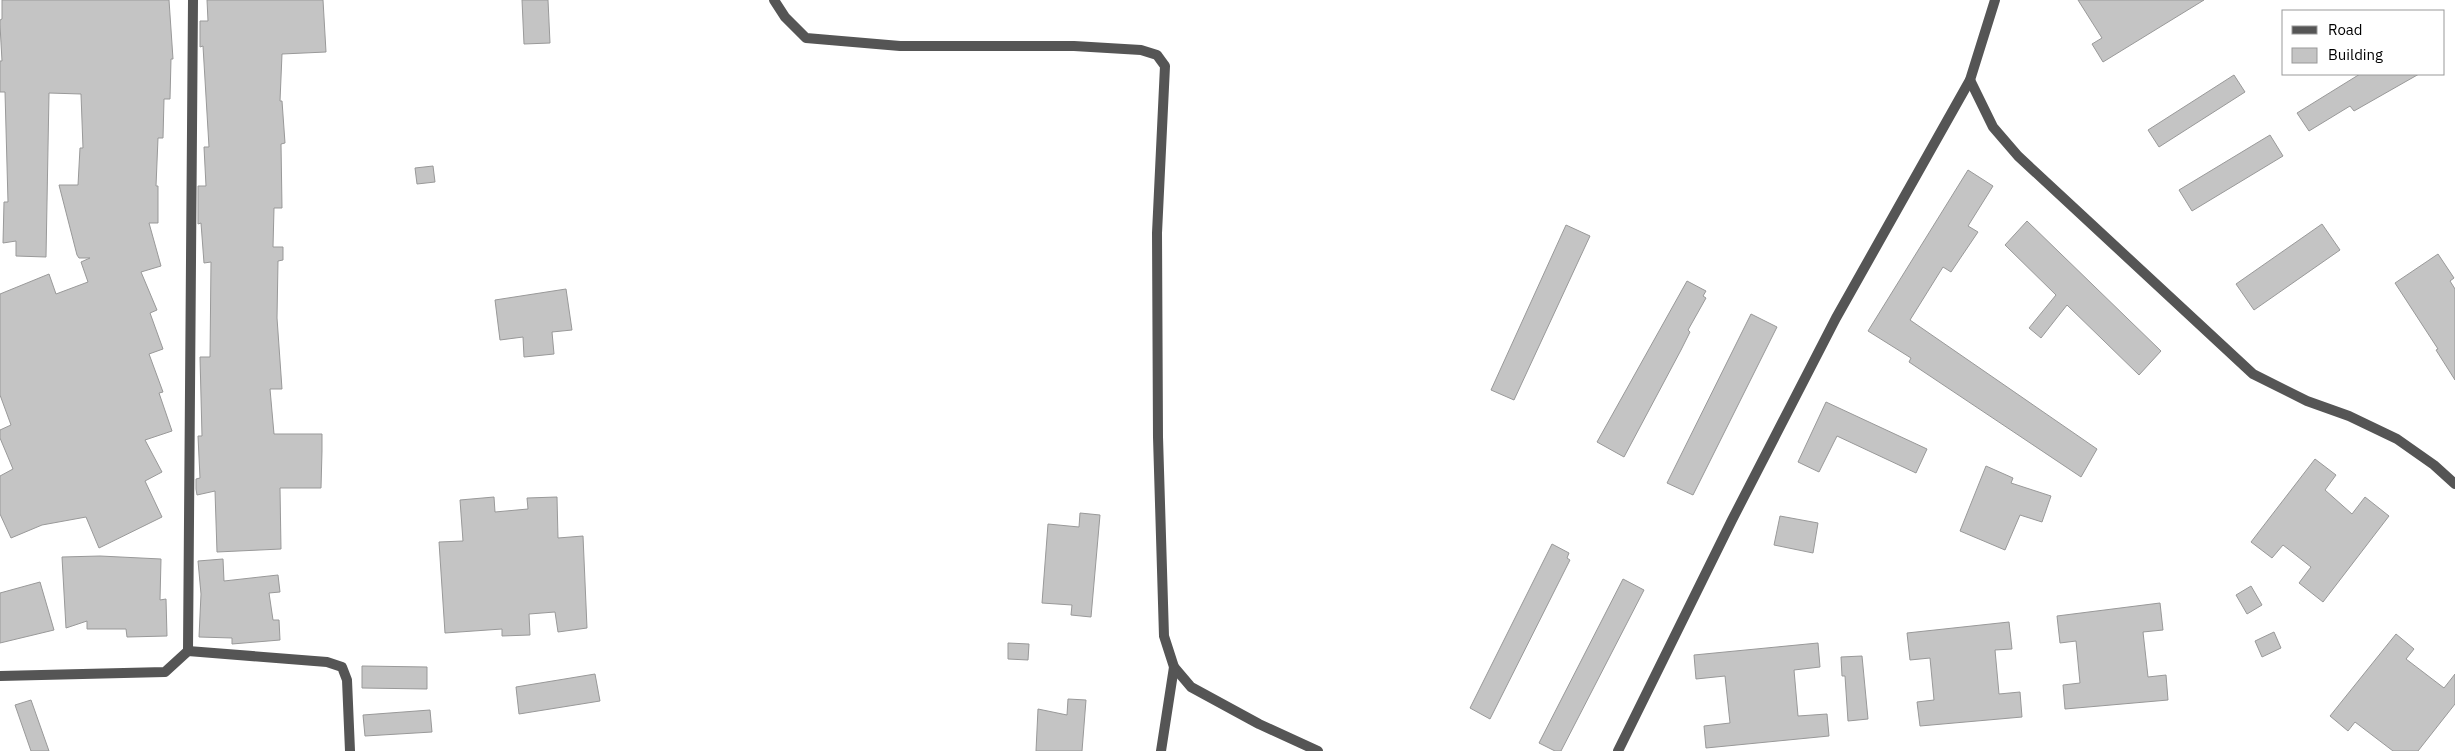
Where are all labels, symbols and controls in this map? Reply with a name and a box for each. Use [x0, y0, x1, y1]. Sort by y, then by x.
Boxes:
legend [2282, 10, 2445, 75]
text: Road [2328, 20, 2363, 39]
text: Building [2328, 45, 2383, 64]

